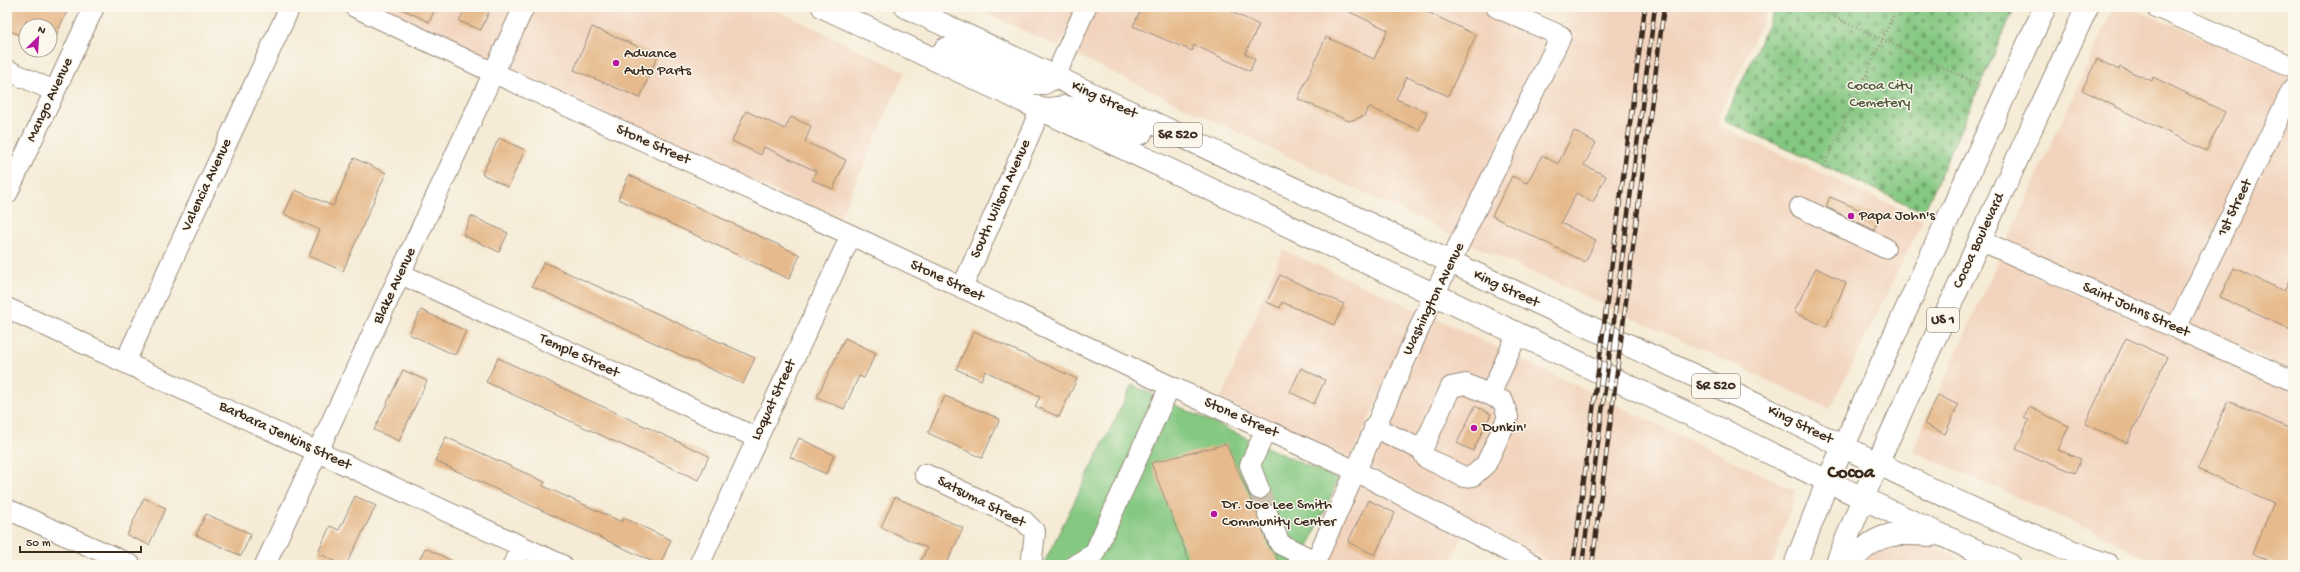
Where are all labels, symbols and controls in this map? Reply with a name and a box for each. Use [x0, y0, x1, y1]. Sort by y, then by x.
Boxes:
north arrow [18, 18, 58, 58]
text: N [36, 24, 47, 38]
place label: Advance Auto Parts [624, 45, 691, 80]
street label: Mango Avenue [23, 55, 77, 145]
marker: Advance Auto Parts [611, 58, 621, 68]
street label: King Street [1068, 77, 1142, 124]
park label: Cocoa City Cemetery [1847, 77, 1913, 112]
street label: Stone Street [613, 121, 695, 170]
road number: SR 520 [1154, 123, 1202, 147]
street label: Valencia Avenue [177, 136, 236, 235]
street label: South Wilson Avenue [967, 137, 1035, 261]
street label: 1st Street [2213, 175, 2257, 240]
street label: Cocoa Boulevard [1949, 189, 2009, 292]
place label: Papa John's [1858, 207, 1936, 225]
marker: Papa John's [1846, 211, 1856, 221]
street label: Washington Avenue [1399, 239, 1469, 358]
street label: Blake Avenue [369, 245, 421, 328]
street label: Stone Street [907, 256, 988, 307]
street label: King Street [1470, 266, 1544, 313]
street label: Saint Johns Street [2080, 278, 2194, 342]
road number: US 1 [1927, 308, 1959, 332]
street label: Temple Street [535, 329, 624, 383]
street label: Loquat Street [747, 355, 801, 443]
road number: SR 520 [1692, 374, 1740, 398]
street label: Stone Street [1201, 394, 1283, 443]
street label: Barbara Jenkins Street [215, 397, 356, 475]
street label: King Street [1764, 401, 1837, 449]
place label: Dunkin' [1481, 419, 1527, 437]
marker: Dunkin' [1469, 423, 1479, 433]
district label: Cocoa [1826, 462, 1876, 485]
street label: Satsuma Street [934, 472, 1030, 533]
place label: Dr. Joe Lee Smith Community Center [1221, 496, 1338, 531]
marker: Dr. Joe Lee Smith Community Center [1209, 509, 1219, 519]
scale bar [20, 528, 141, 554]
text: 50 m [26, 537, 51, 551]

